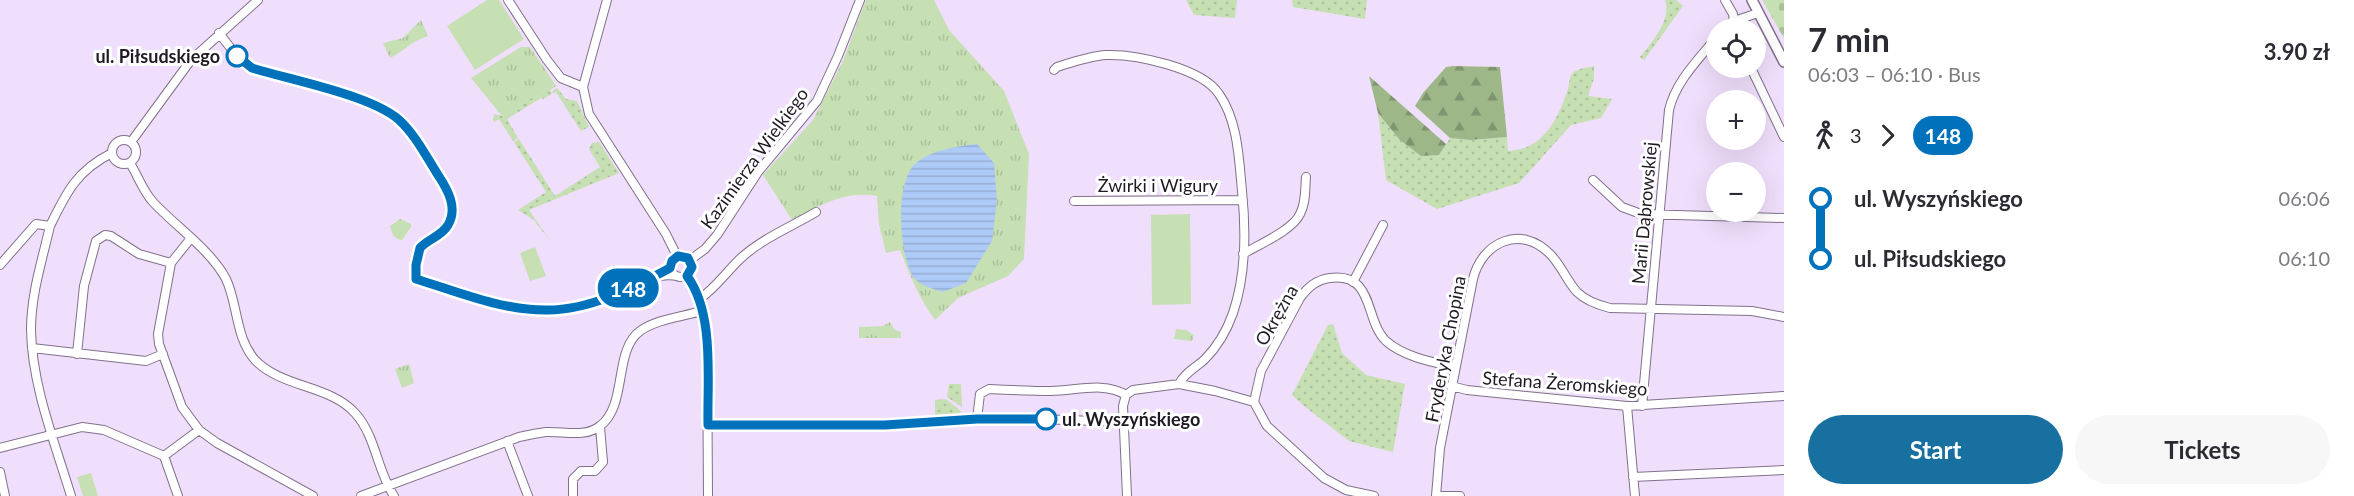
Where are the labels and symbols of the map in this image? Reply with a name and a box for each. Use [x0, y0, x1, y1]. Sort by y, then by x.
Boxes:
place label: ul. Piłsudskiego [95, 45, 220, 67]
marker: ul. Piłsudskiego [226, 45, 248, 67]
street label: Kazimierza Wielkiego [695, 83, 813, 233]
street label: Marii Dąbrowskiej [1627, 141, 1661, 285]
street label: Żwirki i Wigury [1098, 174, 1219, 196]
line badge: 148 [594, 268, 662, 308]
street label: Fryderyka Chopina [1420, 274, 1470, 424]
street label: Okrężna [1250, 281, 1302, 349]
street label: Stefana Żeromskiego [1482, 366, 1648, 400]
marker: ul. Wyszyńskiego [1035, 408, 1057, 430]
place label: ul. Wyszyńskiego [1062, 408, 1200, 430]

